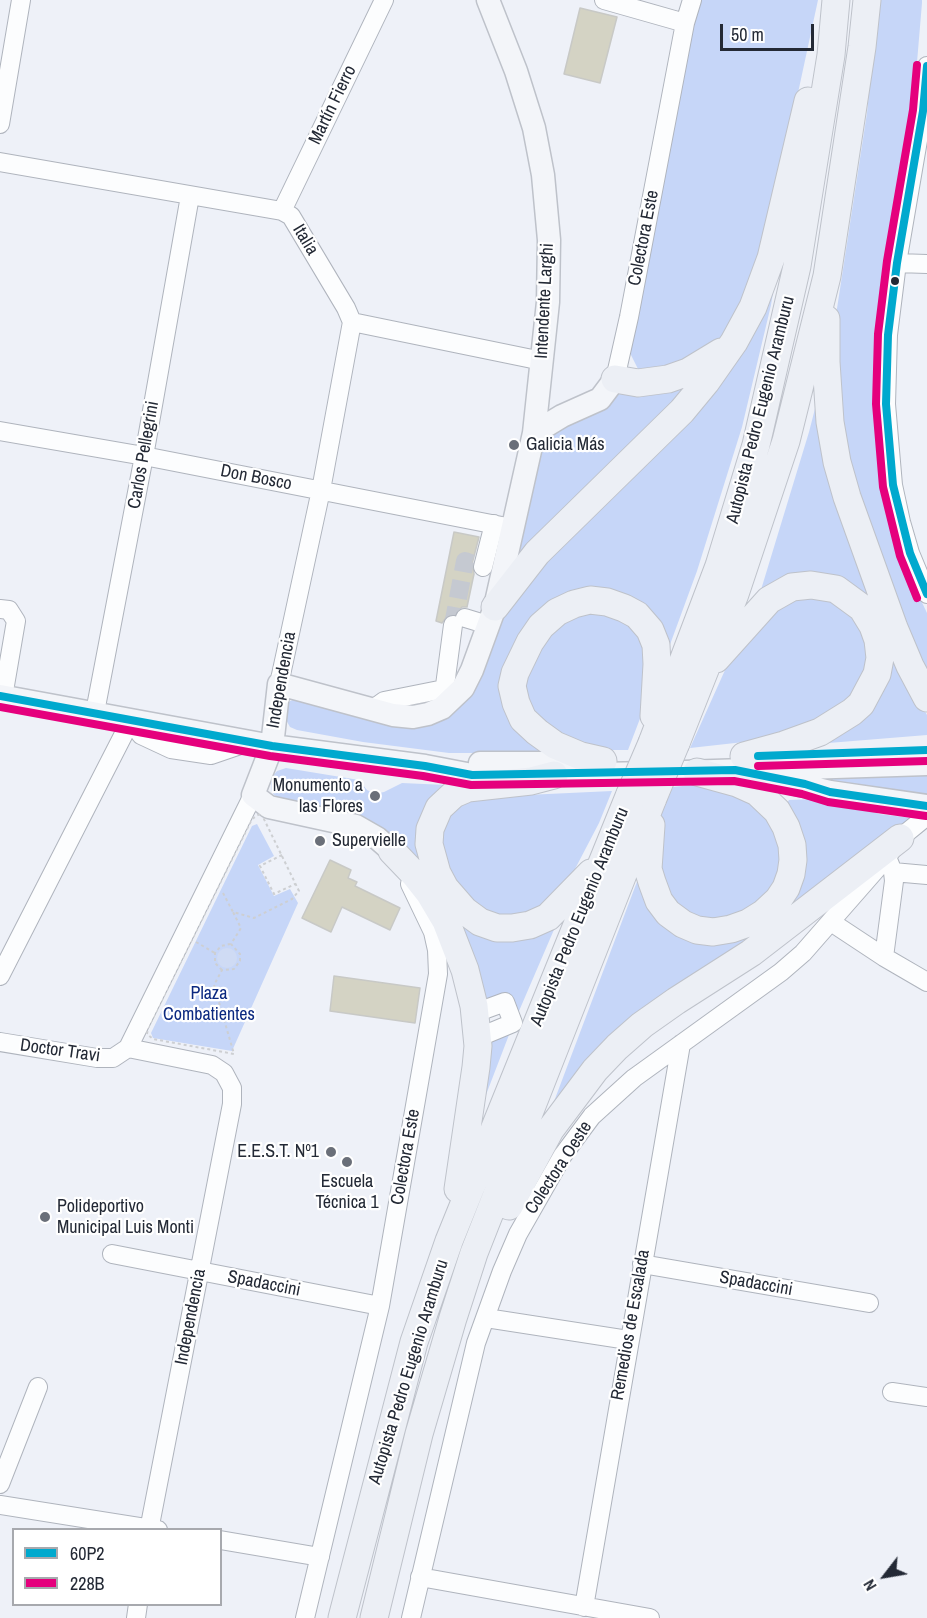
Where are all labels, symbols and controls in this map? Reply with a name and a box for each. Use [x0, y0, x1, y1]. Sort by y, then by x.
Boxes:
scale bar [723, 12, 818, 50]
text: 50 m [731, 22, 764, 47]
street label: Martín Fierro [305, 62, 361, 148]
street label: Colectora Este [624, 188, 664, 288]
street label: Italia [288, 221, 322, 259]
street label: Intendente Larghi [531, 243, 559, 359]
unlabelled marker [889, 275, 901, 287]
street label: Autopista Pedro Eugenio Aramburu [722, 294, 800, 526]
street label: Carlos Pellegrini [124, 399, 164, 511]
place label: Galicia Más [526, 434, 605, 456]
marker: Galicia Más [507, 438, 521, 452]
street label: Don Bosco [219, 461, 293, 495]
street label: Independencia [263, 630, 301, 730]
place label: Monumento a las Flores [273, 775, 363, 818]
marker: Monumento a las Flores [368, 789, 382, 803]
street label: Autopista Pedro Eugenio Aramburu [526, 805, 634, 1029]
place label: Supervielle [332, 830, 406, 852]
marker: Supervielle [313, 834, 327, 848]
park label: Plaza Combatientes [163, 983, 255, 1026]
street label: Doctor Travi [19, 1035, 101, 1067]
street label: Colectora Este [387, 1107, 425, 1207]
street label: Colectora Oeste [521, 1117, 597, 1219]
place label: E.E.S.T. Nº1 [237, 1141, 319, 1163]
marker: E.E.S.T. Nº1 [324, 1145, 338, 1159]
marker: Escuela Técnica 1 [340, 1155, 354, 1169]
place label: Escuela Técnica 1 [315, 1171, 379, 1214]
place label: Polideportivo Municipal Luis Monti [57, 1196, 194, 1238]
marker: Polideportivo Municipal Luis Monti [38, 1210, 52, 1224]
street label: Remedios de Escalada [607, 1248, 655, 1402]
street label: Autopista Pedro Eugenio Aramburu [364, 1257, 454, 1487]
street label: Spadaccini [226, 1266, 302, 1302]
street label: Independencia [171, 1267, 211, 1367]
street label: Spadaccini [718, 1267, 794, 1301]
legend [12, 1528, 222, 1606]
text: 60P2 [70, 1541, 104, 1566]
north arrow [855, 1546, 915, 1606]
text: 228B [70, 1571, 104, 1596]
text: N [858, 1576, 881, 1595]

